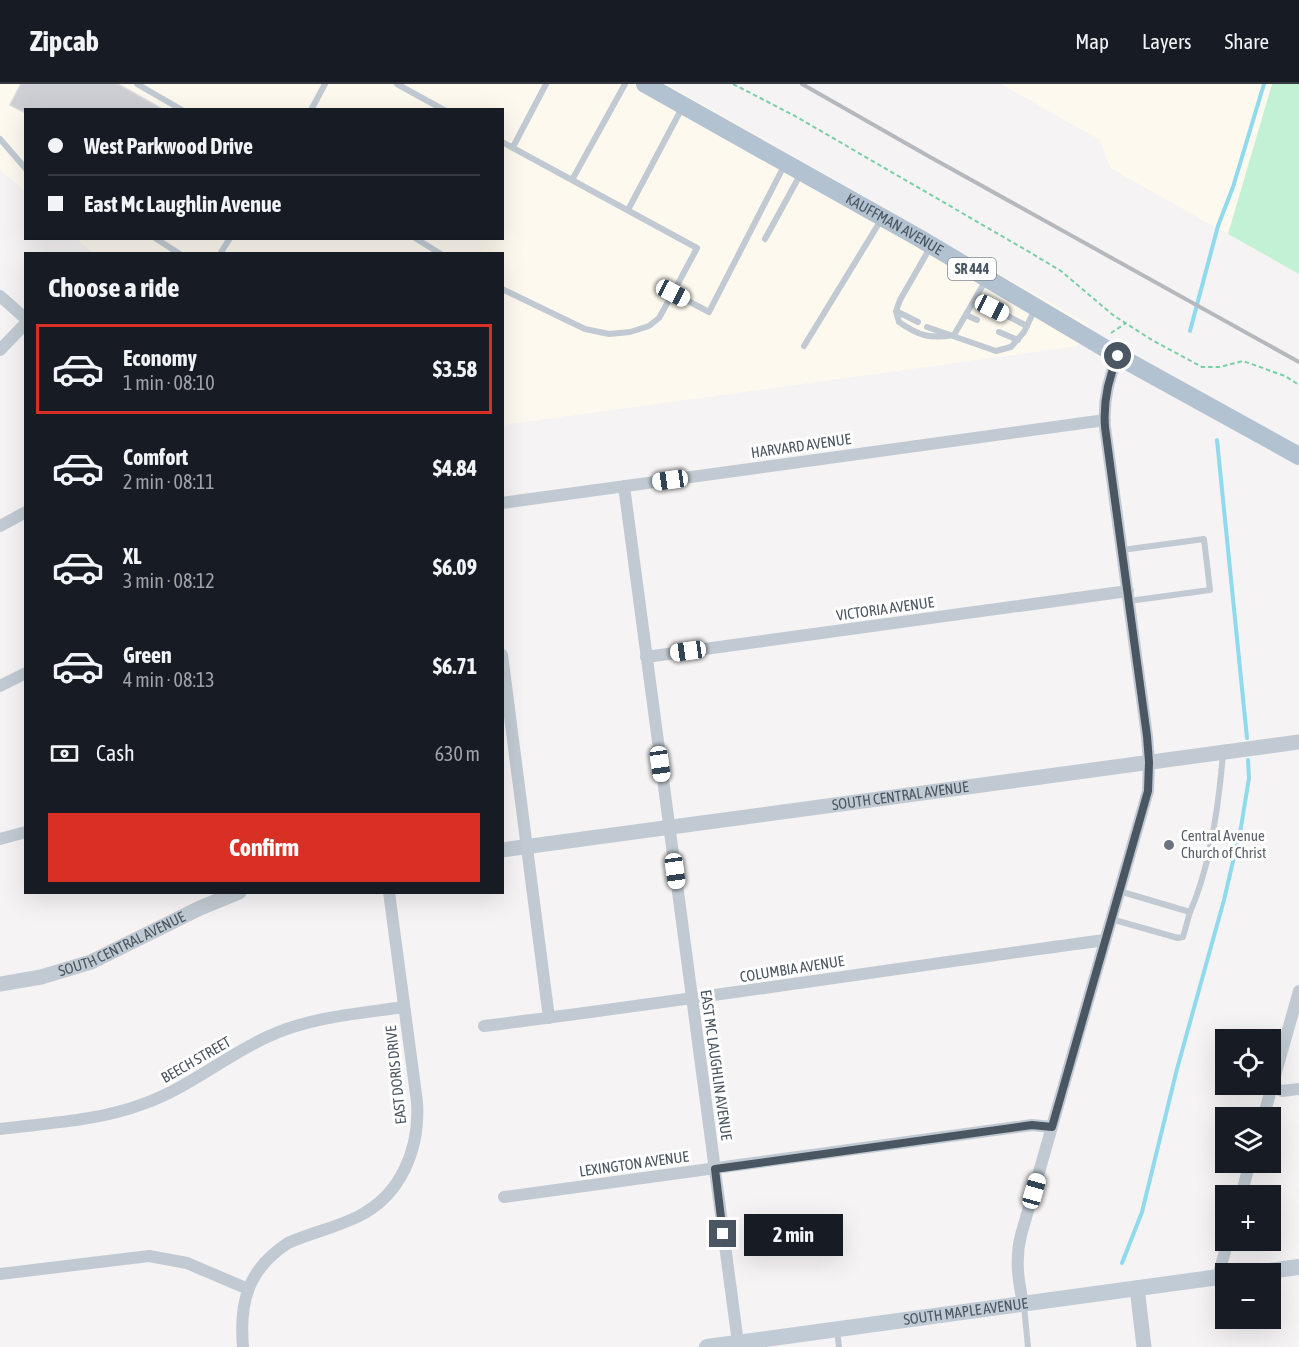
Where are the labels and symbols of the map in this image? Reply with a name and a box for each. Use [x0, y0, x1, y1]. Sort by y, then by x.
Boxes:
street label: KAUFFMAN AVENUE [843, 190, 947, 259]
road number: SR 444 [948, 258, 996, 280]
car [653, 277, 693, 309]
car [972, 292, 1012, 324]
route start [1104, 342, 1131, 369]
street label: HARVARD AVENUE [750, 430, 853, 461]
car [651, 469, 689, 491]
street label: VICTORIA AVENUE [835, 593, 936, 624]
car [669, 640, 707, 662]
car [649, 745, 671, 783]
street label: SOUTH CENTRAL AVENUE [831, 778, 970, 813]
place label: Central Avenue Church of Christ [1181, 827, 1266, 861]
marker: Central Avenue Church of Christ [1162, 838, 1176, 852]
car [664, 852, 686, 890]
street label: SOUTH CENTRAL AVENUE [56, 907, 188, 979]
street label: COLUMBIA AVENUE [739, 952, 846, 985]
street label: EAST MC LAUGHLIN AVENUE [698, 989, 736, 1142]
street label: EAST DORIS DRIVE [382, 1024, 409, 1125]
street label: BEECH STREET [158, 1033, 234, 1086]
street label: LEXINGTON AVENUE [578, 1147, 690, 1180]
car [1020, 1171, 1048, 1211]
callout: 2 min [744, 1213, 843, 1255]
route end [709, 1220, 736, 1247]
street label: SOUTH MAPLE AVENUE [902, 1294, 1029, 1328]

